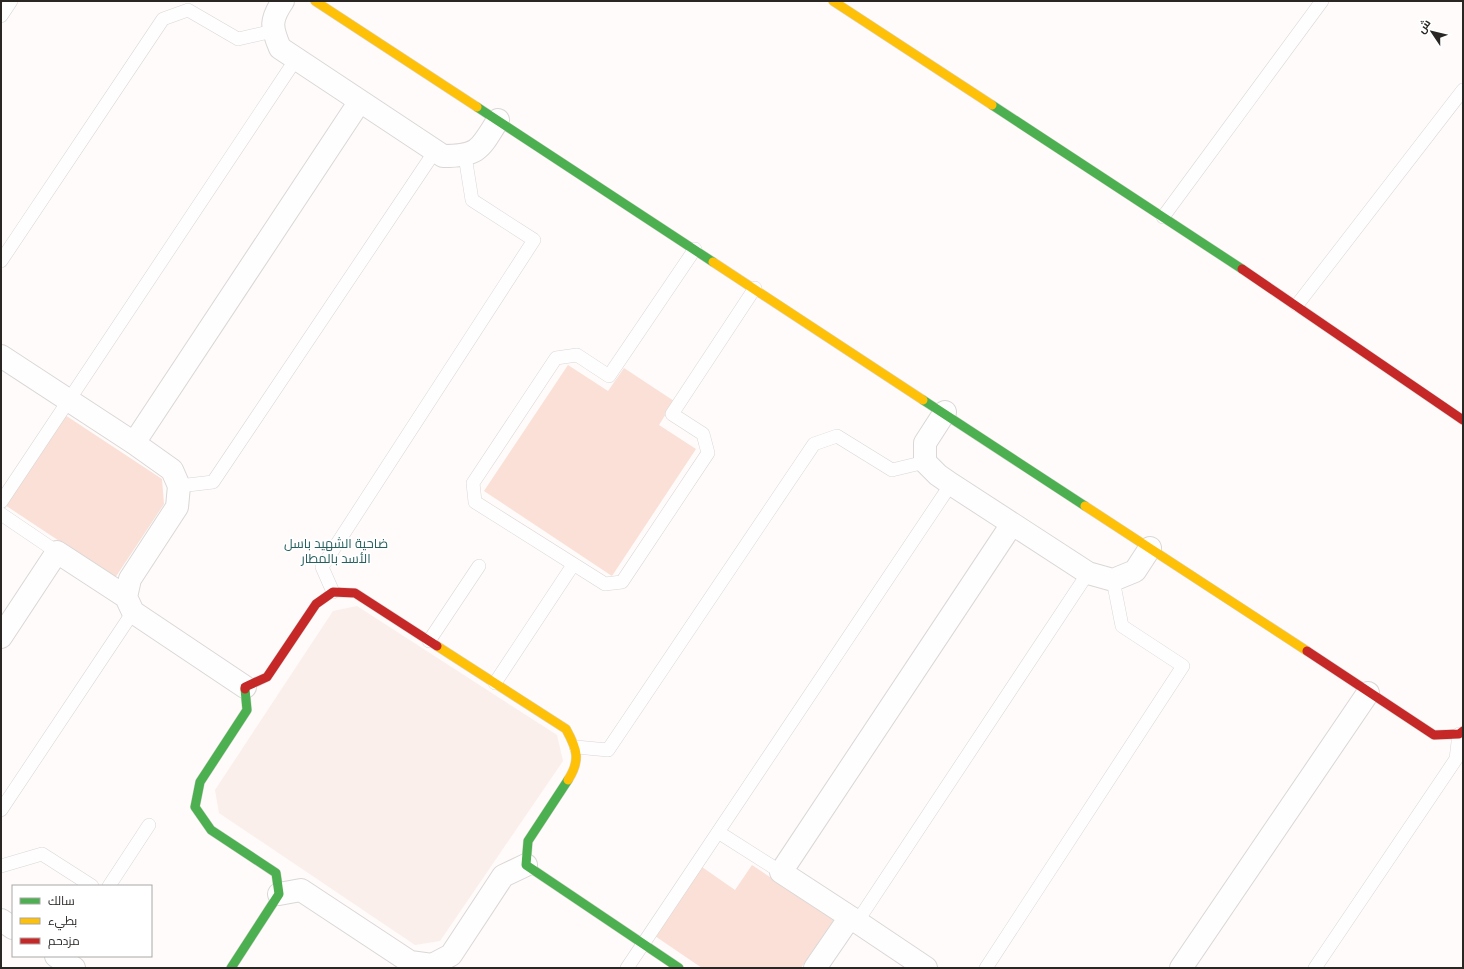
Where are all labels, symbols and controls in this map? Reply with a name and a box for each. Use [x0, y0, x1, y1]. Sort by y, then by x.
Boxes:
north arrow [1412, 12, 1452, 52]
text: ش [1415, 17, 1434, 36]
district label: ضاحية الشهيد باسل الأسد بالمطار [284, 536, 388, 566]
legend [12, 885, 152, 957]
text: سالك [48, 894, 75, 908]
text: بطيء [48, 914, 77, 931]
text: مزدحم [48, 934, 80, 949]

